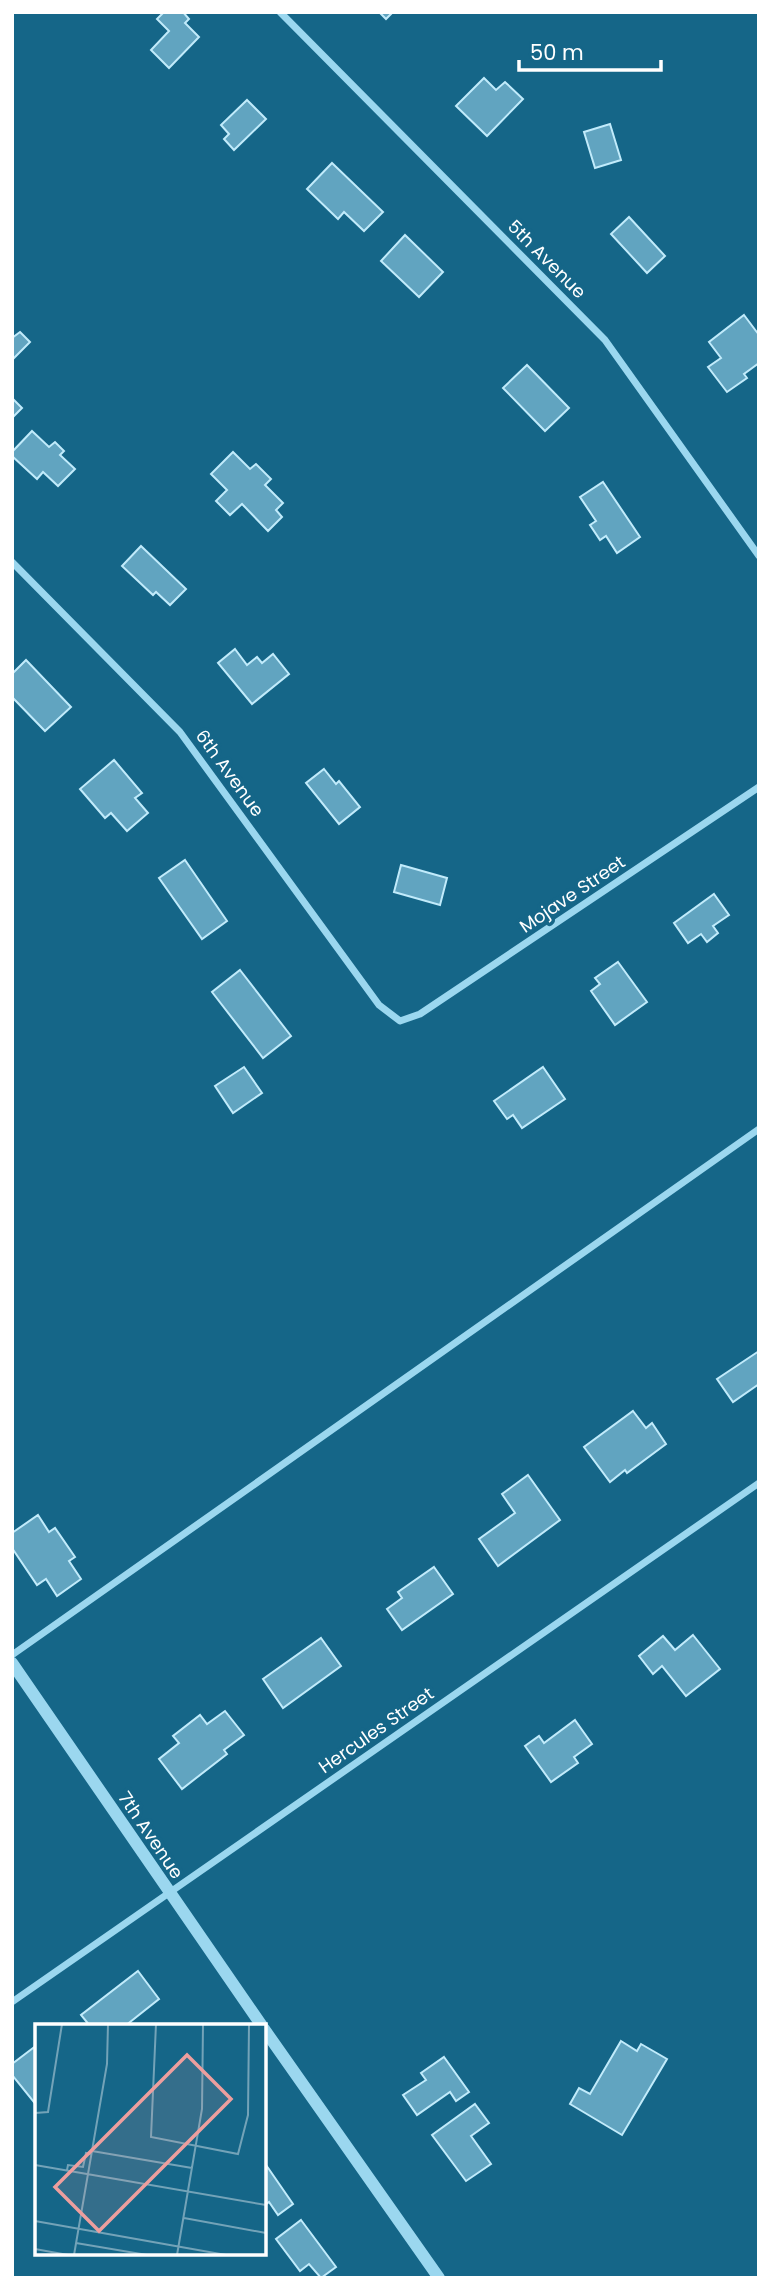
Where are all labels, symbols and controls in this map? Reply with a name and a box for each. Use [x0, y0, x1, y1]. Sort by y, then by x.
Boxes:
scale bar [519, 28, 661, 72]
text: 50 m [530, 38, 584, 67]
street label: 5th Avenue [502, 214, 592, 304]
street label: 6th Avenue [190, 724, 270, 822]
street label: Mojave Street [514, 849, 630, 939]
street label: Hercules Street [313, 1681, 439, 1779]
street label: 7th Avenue [113, 1786, 189, 1884]
inset map [35, 2024, 266, 2255]

